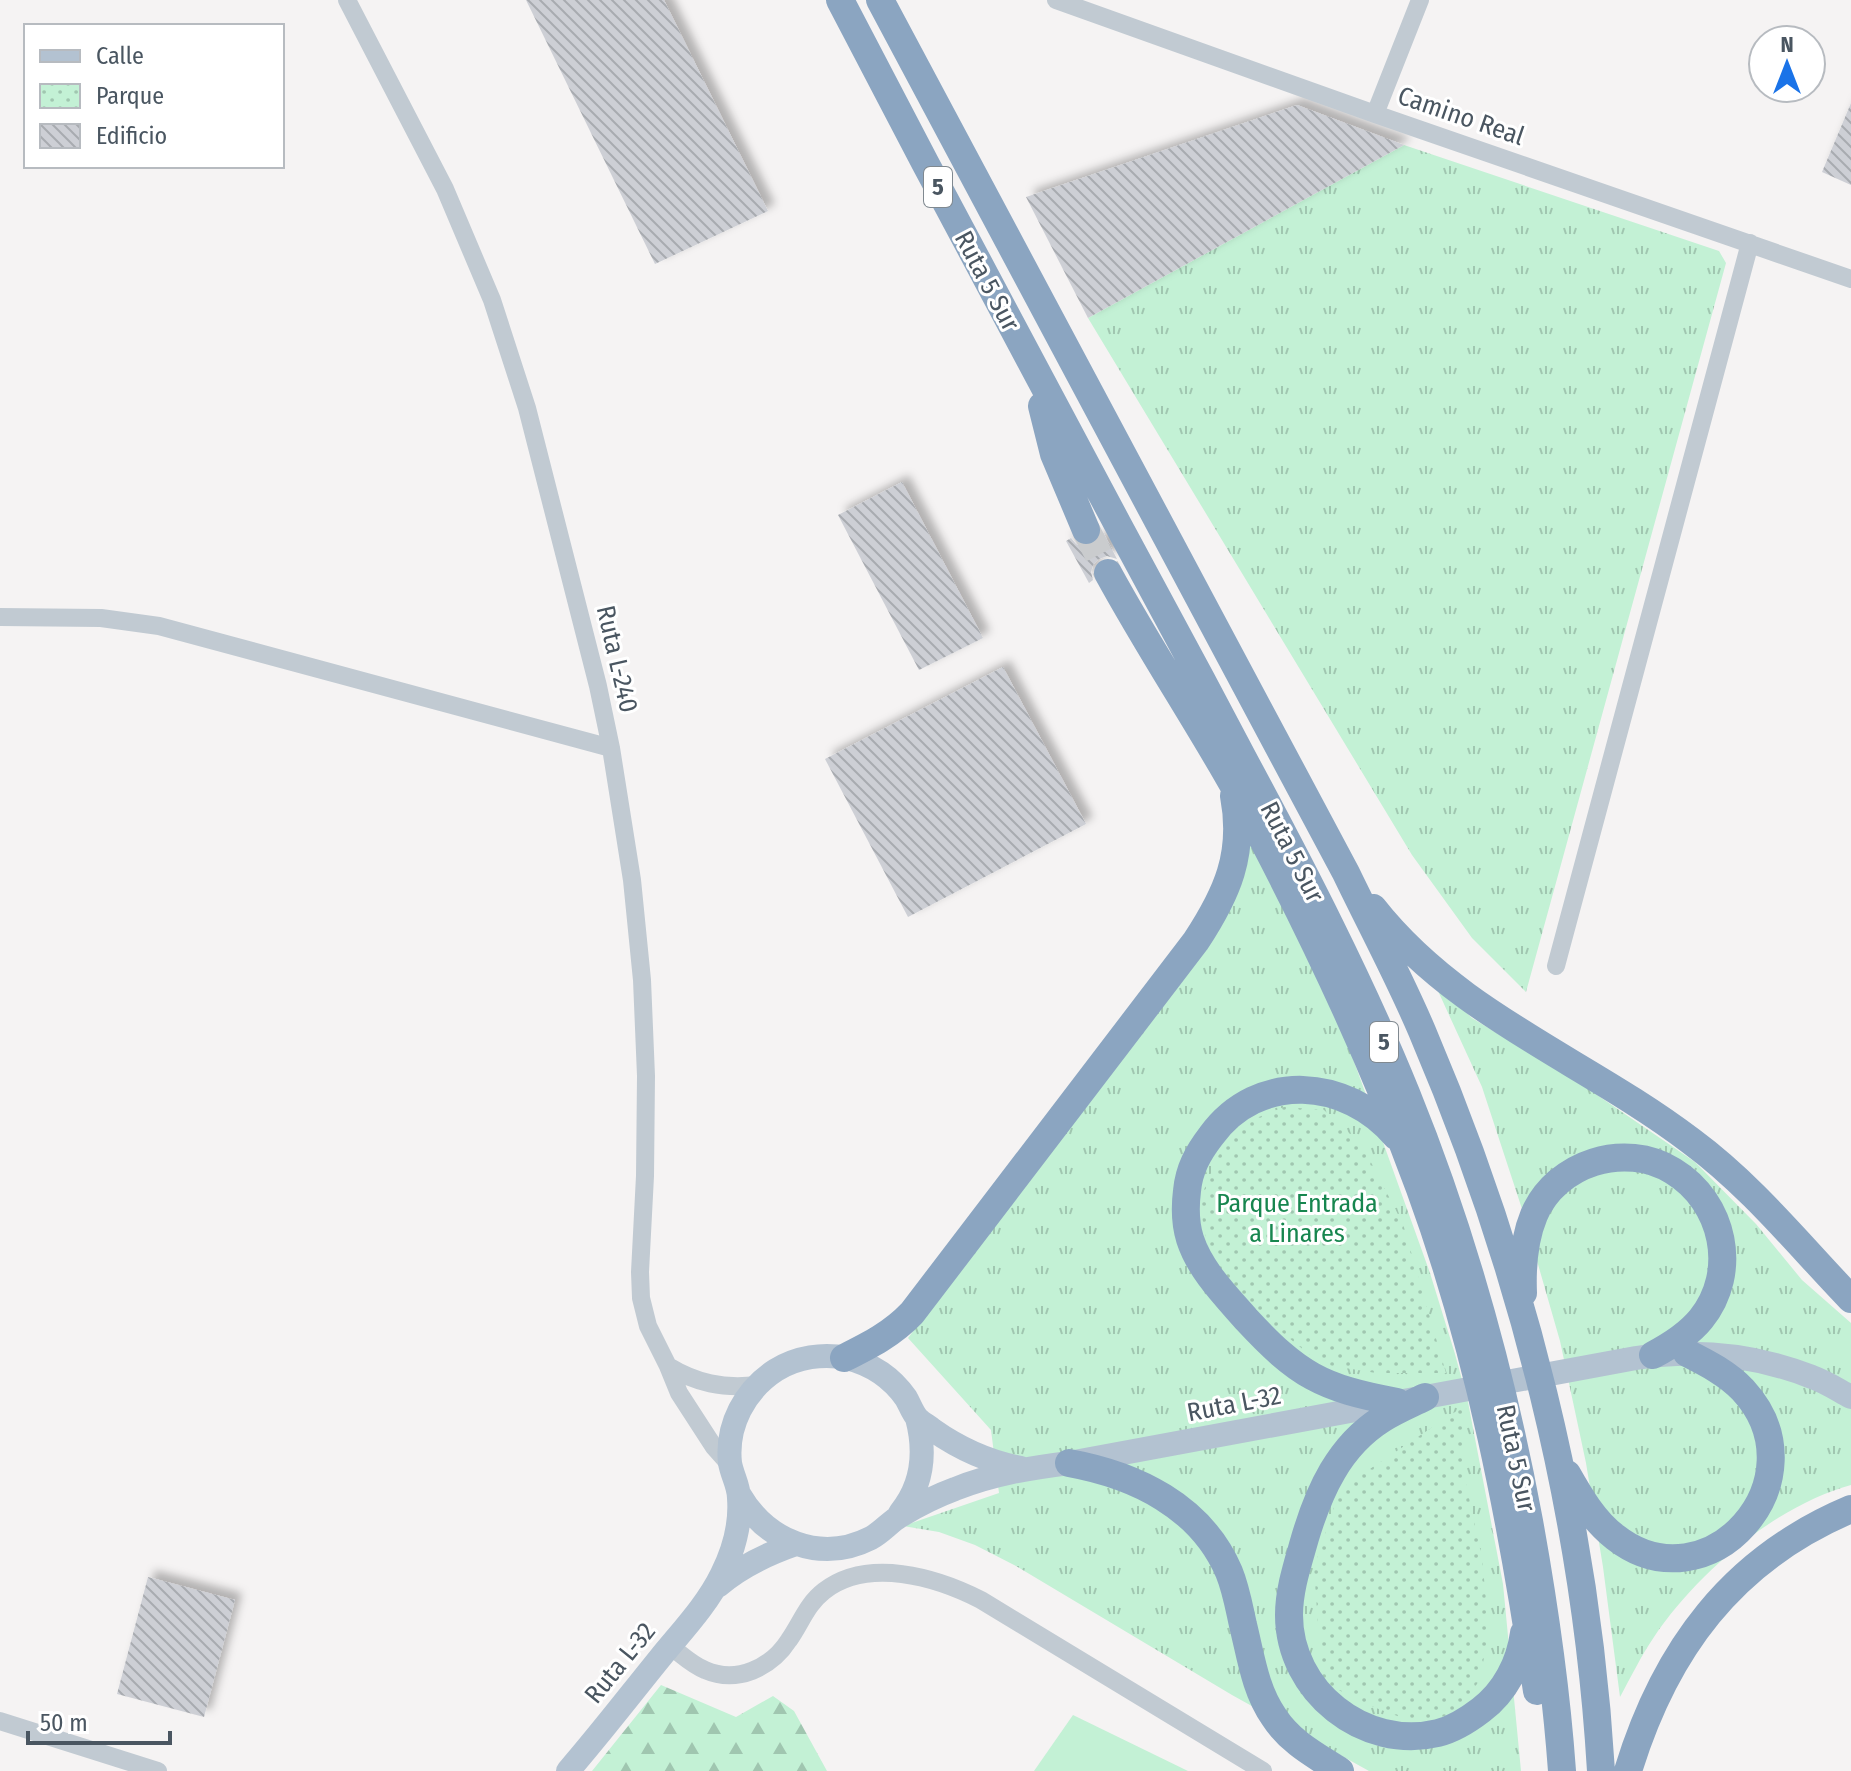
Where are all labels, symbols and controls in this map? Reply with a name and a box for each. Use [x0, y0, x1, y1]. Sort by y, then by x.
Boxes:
legend [24, 24, 284, 168]
north arrow [1747, 24, 1827, 104]
text: N [1780, 31, 1794, 58]
text: Calle [96, 42, 144, 70]
street label: Camino Real [1394, 80, 1528, 152]
text: Parque [96, 82, 164, 110]
text: Edificio [96, 122, 167, 150]
road number: 5 [924, 167, 952, 207]
street label: Ruta 5 Sur [948, 226, 1026, 336]
street label: Ruta L-240 [590, 602, 644, 716]
street label: Ruta 5 Sur [1254, 797, 1330, 907]
road number: 5 [1370, 1022, 1398, 1062]
park label: Parque Entrada a Linares [1216, 1188, 1378, 1249]
street label: Ruta L-32 [1184, 1380, 1284, 1428]
street label: Ruta 5 Sur [1490, 1402, 1542, 1514]
street label: Ruta L-32 [578, 1616, 662, 1710]
scale bar [28, 1695, 170, 1745]
text: 50 m [40, 1709, 88, 1737]

